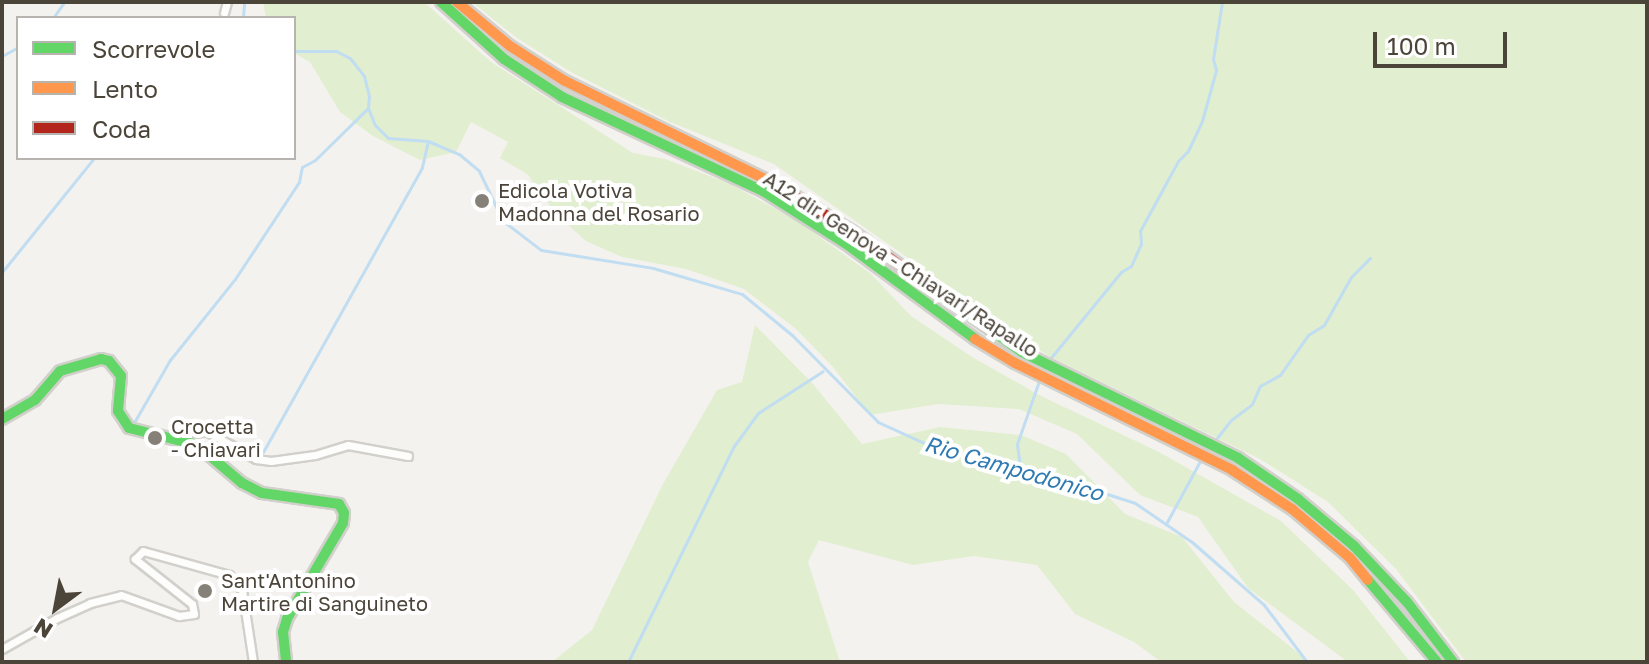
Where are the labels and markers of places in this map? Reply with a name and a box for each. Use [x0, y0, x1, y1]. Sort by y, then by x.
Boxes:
place label: Edicola Votiva Madonna del Rosario [498, 178, 699, 225]
marker: Edicola Votiva Madonna del Rosario [473, 192, 491, 210]
place label: Crocetta - Chiavari [171, 414, 261, 461]
marker: Crocetta - Chiavari [146, 429, 164, 447]
place label: Sant'Antonino Martire di Sanguineto [221, 568, 428, 615]
marker: Sant'Antonino Martire di Sanguineto [196, 582, 214, 600]

